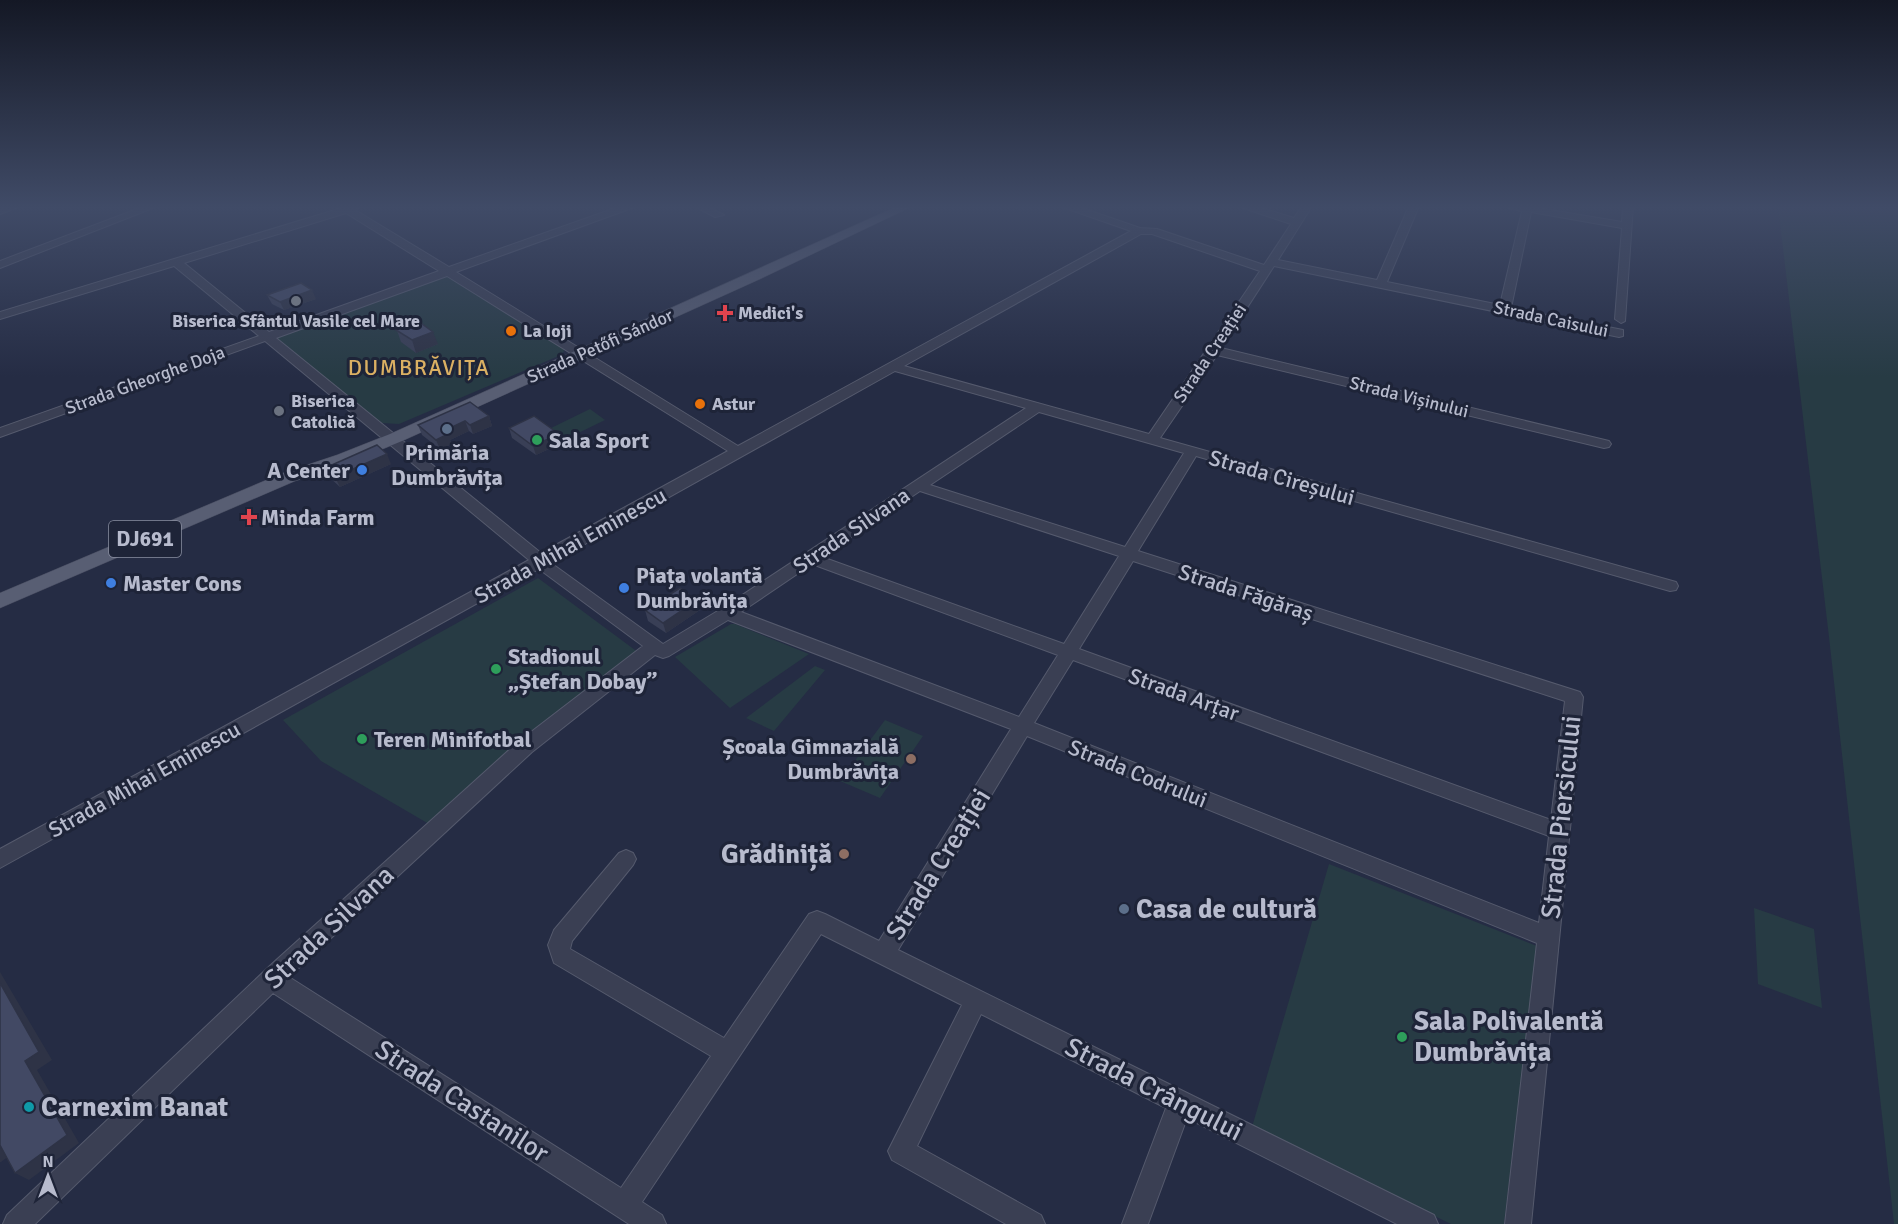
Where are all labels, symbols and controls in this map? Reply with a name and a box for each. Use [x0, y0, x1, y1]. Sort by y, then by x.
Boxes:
marker: Biserica Sfântul Vasile cel Mare [289, 294, 303, 308]
street label: Strada Caisului [1492, 296, 1610, 342]
street label: Strada Creației [1169, 299, 1251, 407]
place label: Medici's [738, 302, 803, 324]
street label: Strada Petőfi Sándor [524, 304, 677, 388]
marker: Medici's [716, 304, 734, 322]
place label: Biserica Sfântul Vasile cel Mare [172, 310, 420, 332]
place label: La Ioji [523, 320, 572, 342]
marker: La Ioji [504, 324, 518, 338]
street label: Strada Gheorghe Doja [62, 341, 228, 419]
district label: DUMBRĂVIȚA [348, 354, 490, 381]
street label: Strada Vișinului [1347, 372, 1471, 422]
place label: Biserica Catolică [291, 390, 356, 433]
place label: Astur [712, 393, 756, 415]
marker: Astur [693, 397, 707, 411]
marker: Biserica Catolică [272, 404, 286, 418]
marker: Primăria Dumbrăvița [440, 422, 454, 436]
place label: Sala Sport [549, 427, 649, 454]
marker: Sala Sport [530, 433, 544, 447]
place label: Primăria Dumbrăvița [391, 439, 503, 492]
street label: Strada Cireșului [1206, 444, 1358, 511]
place label: A Center [267, 457, 350, 484]
marker: A Center [355, 463, 369, 477]
street label: Strada Mihai Eminescu [470, 481, 671, 609]
street label: Strada Silvana [788, 481, 915, 579]
place label: Minda Farm [261, 504, 375, 531]
marker: Minda Farm [242, 510, 256, 524]
road number: DJ691 [109, 521, 181, 557]
street label: Strada Făgăraș [1175, 558, 1317, 627]
place label: Piața volantă Dumbrăvița [636, 562, 763, 615]
place label: Master Cons [123, 570, 242, 597]
marker: Master Cons [104, 576, 118, 590]
marker: Piața volantă Dumbrăvița [617, 581, 631, 595]
place label: Stadionul „Ștefan Dobay” [508, 643, 657, 696]
marker: Stadionul „Ștefan Dobay” [489, 662, 503, 676]
street label: Strada Arțar [1125, 662, 1243, 727]
street label: Strada Piersicului [1534, 714, 1589, 920]
street label: Strada Mihai Eminescu [44, 715, 245, 843]
place label: Teren Minifotbal [374, 726, 531, 753]
marker: Teren Minifotbal [355, 732, 369, 746]
place label: Școala Gimnazială Dumbrăvița [723, 733, 899, 786]
street label: Strada Codrului [1065, 733, 1211, 814]
marker: Școala Gimnazială Dumbrăvița [904, 752, 918, 766]
street label: Strada Creației [879, 783, 998, 946]
place label: Grădiniță [721, 838, 832, 872]
marker: Grădiniță [837, 847, 851, 861]
street label: Strada Silvana [257, 859, 401, 996]
place label: Casa de cultură [1136, 893, 1317, 926]
marker: Casa de cultură [1117, 902, 1131, 916]
place label: Sala Polivalentă Dumbrăvița [1414, 1005, 1604, 1070]
marker: Sala Polivalentă Dumbrăvița [1395, 1030, 1409, 1044]
street label: Strada Crângului [1059, 1031, 1248, 1148]
street label: Strada Castanilor [369, 1033, 555, 1170]
place label: Carnexim Banat [41, 1091, 228, 1124]
marker: Carnexim Banat [22, 1100, 36, 1114]
north arrow [18, 1146, 78, 1206]
text: N [42, 1152, 54, 1172]

